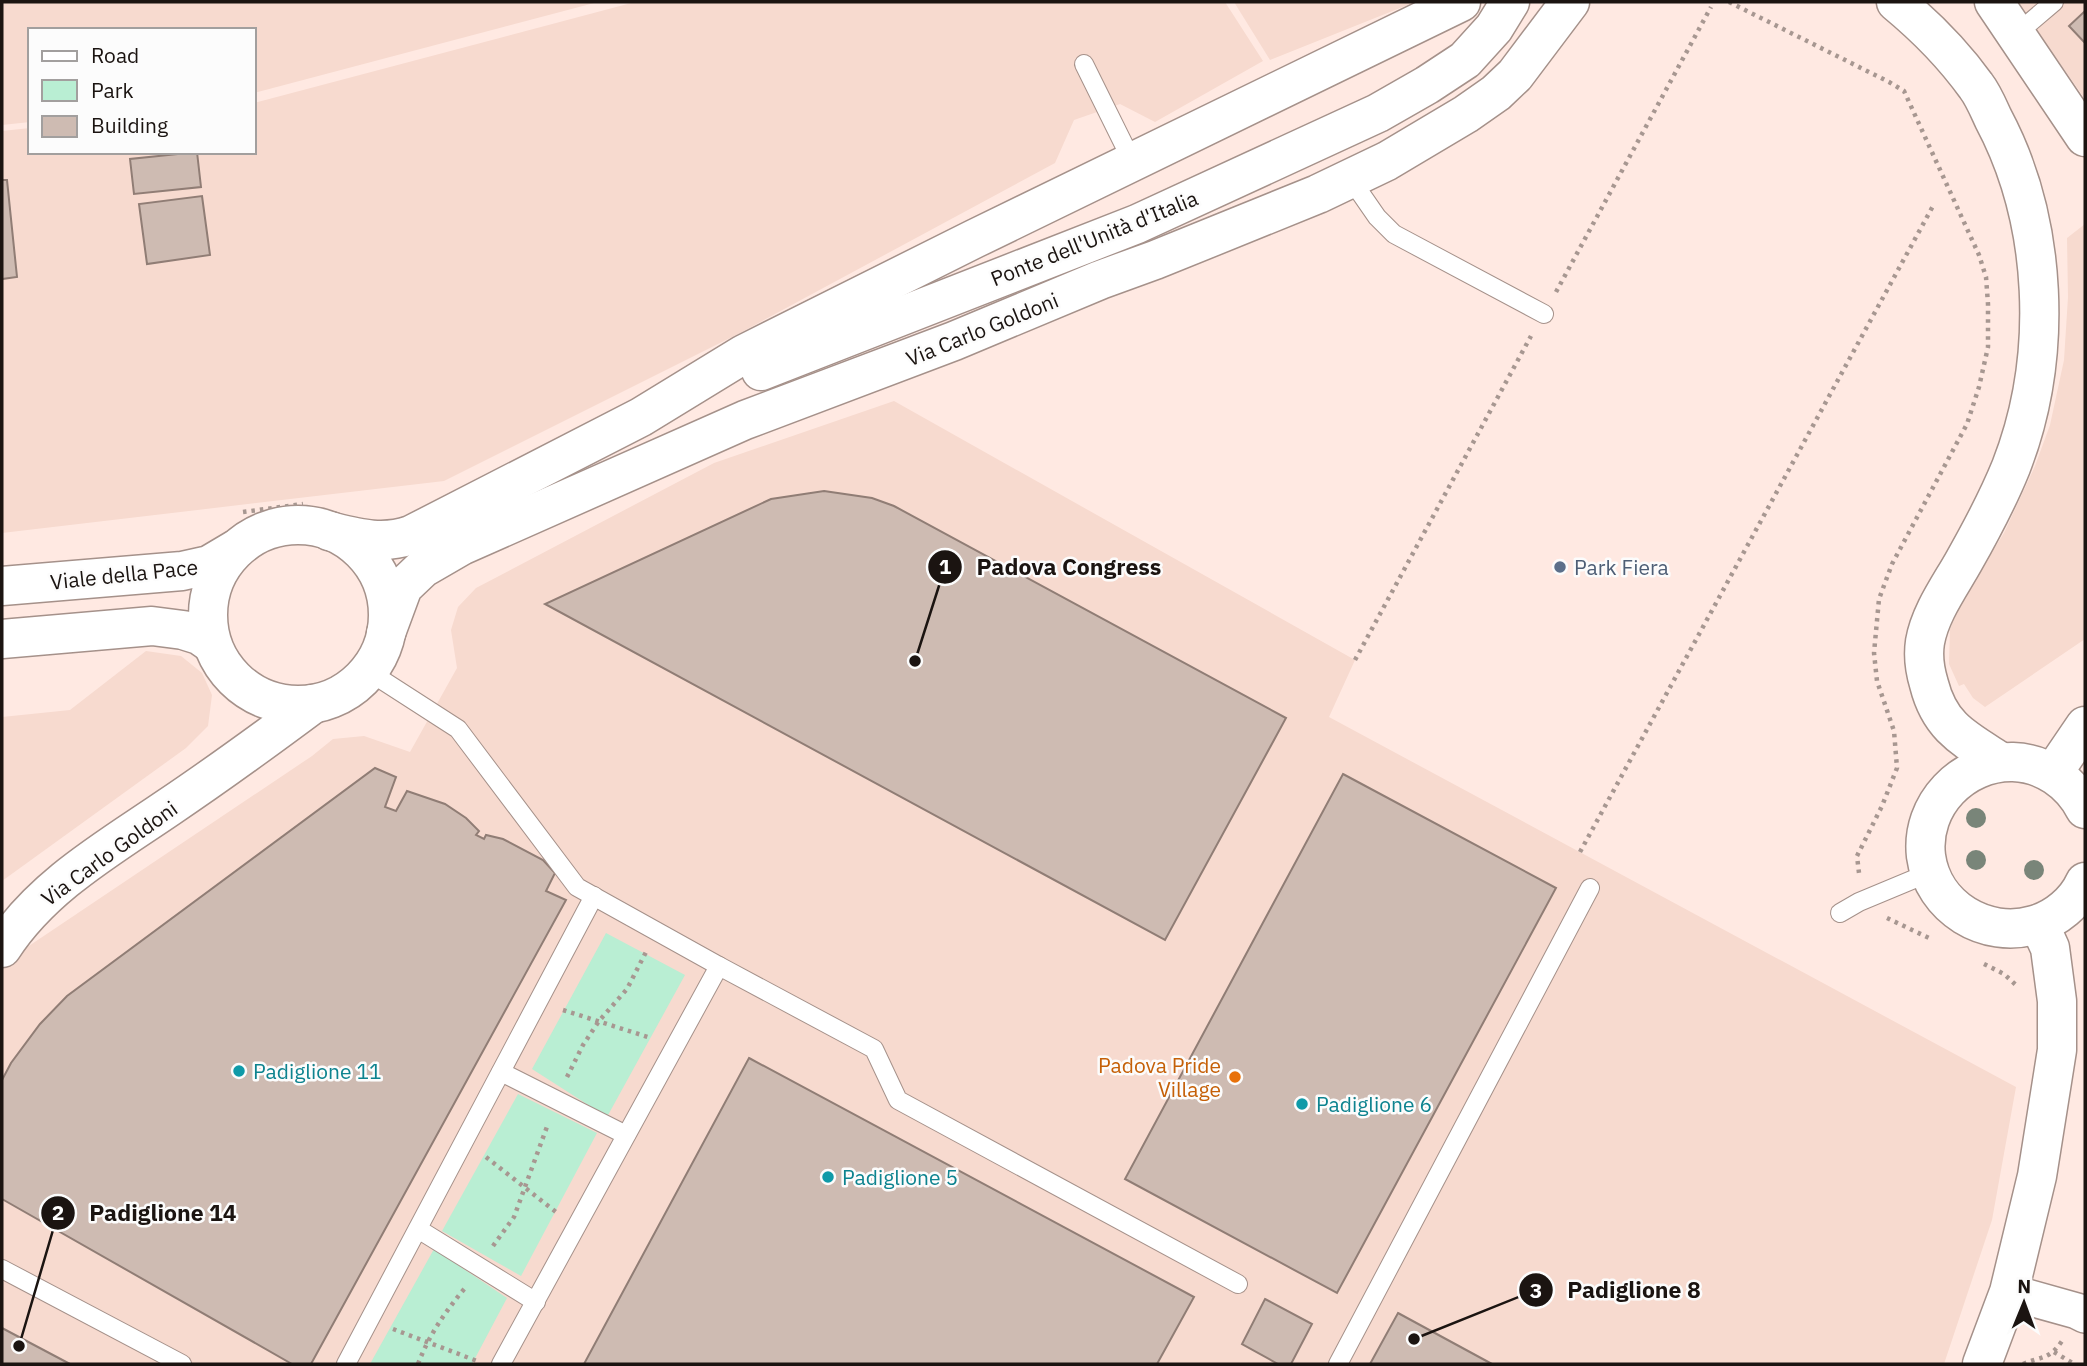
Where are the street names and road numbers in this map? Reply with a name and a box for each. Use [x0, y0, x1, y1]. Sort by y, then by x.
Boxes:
street label: Ponte dell'Unità d'Italia [986, 184, 1202, 292]
street label: Via Carlo Goldoni [902, 286, 1062, 372]
street label: Viale della Pace [49, 552, 199, 596]
street label: Via Carlo Goldoni [35, 794, 183, 912]

